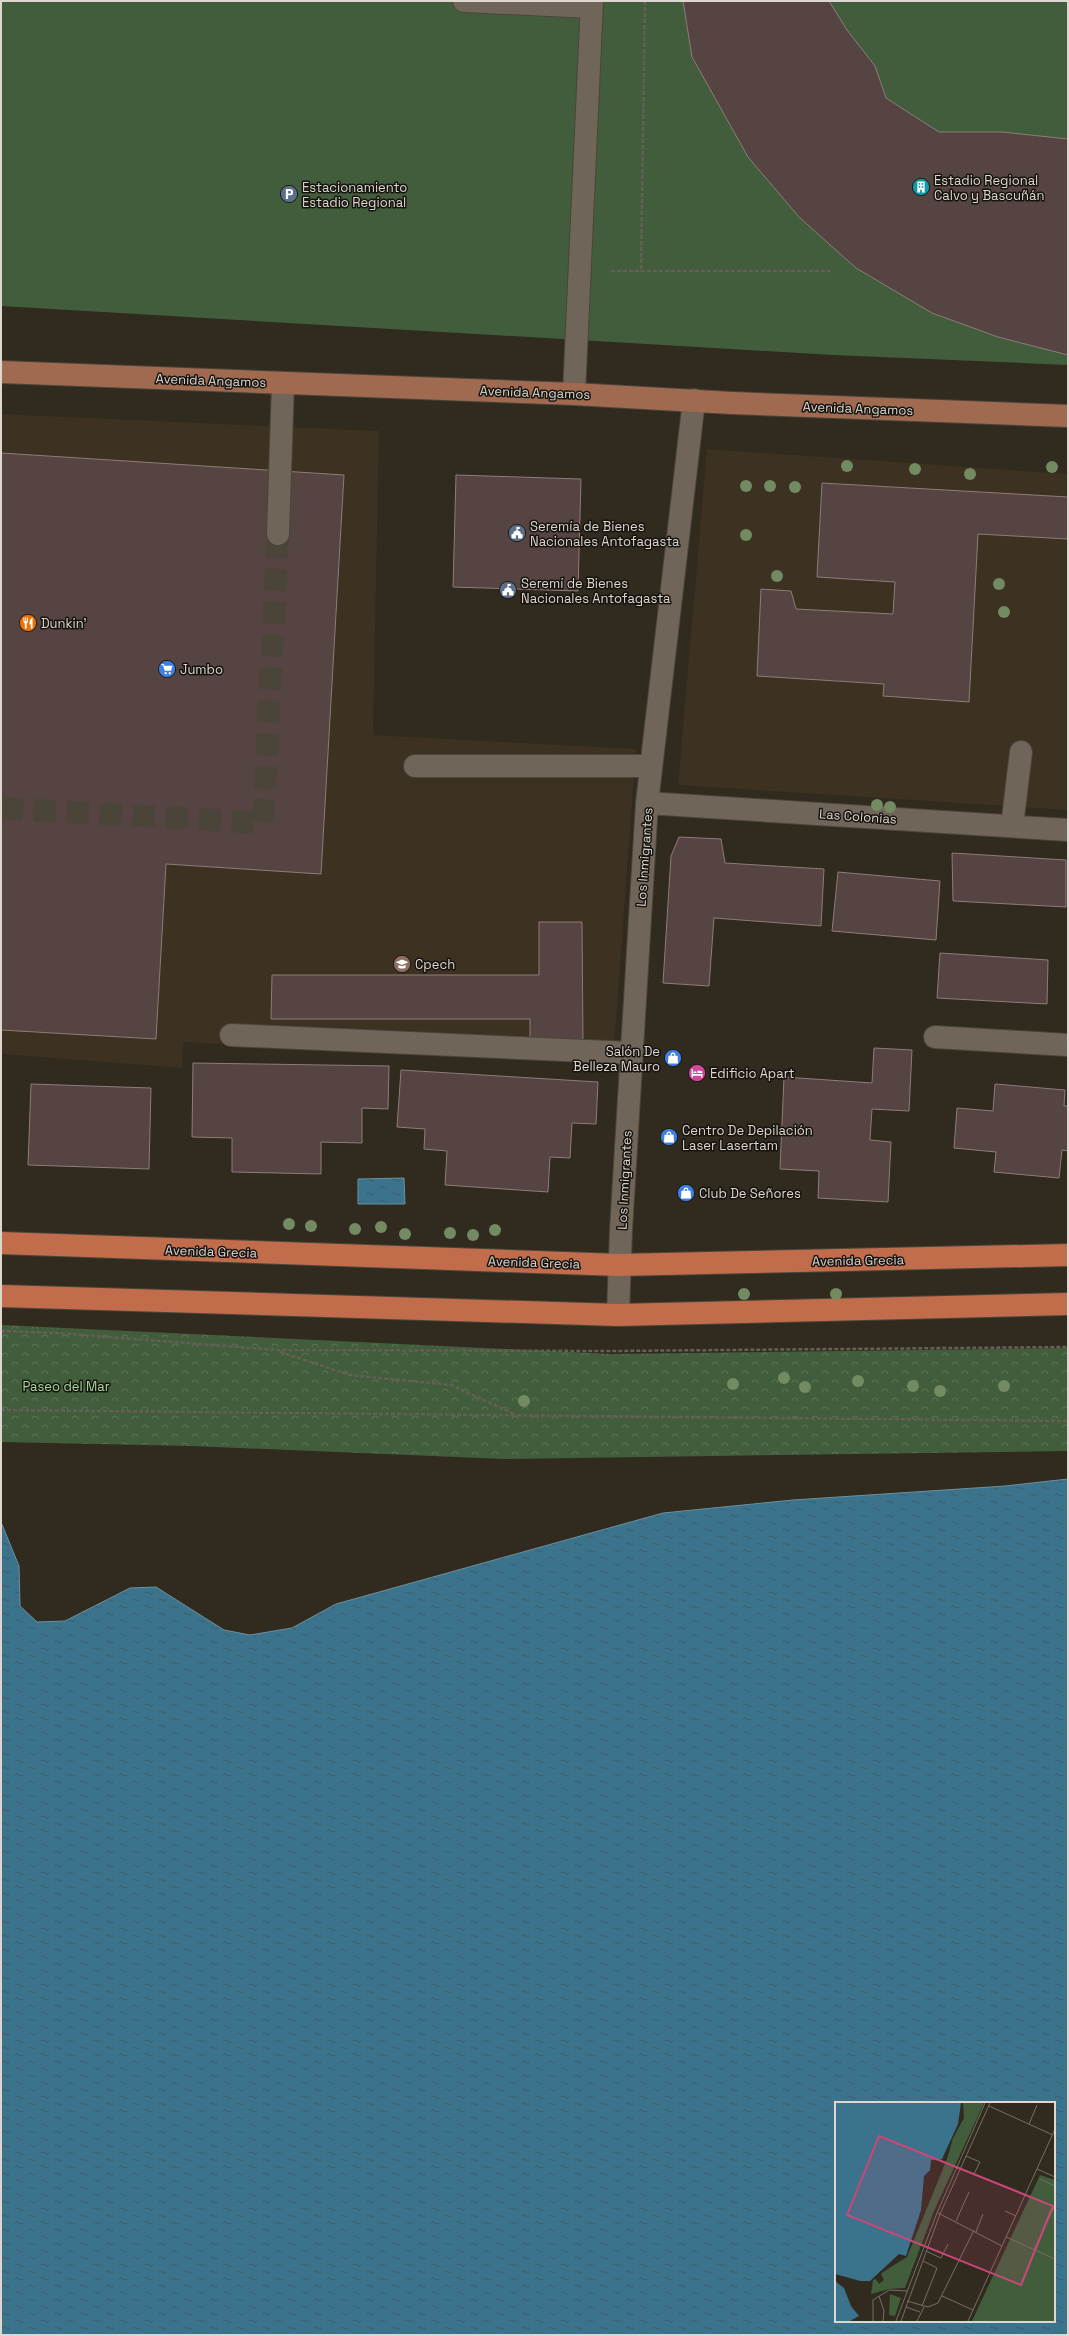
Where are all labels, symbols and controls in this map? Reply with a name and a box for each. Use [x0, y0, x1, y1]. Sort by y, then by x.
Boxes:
place label: Estadio Regional Calvo y Bascuñán [934, 172, 1044, 204]
building icon: Estadio Regional Calvo y Bascuñán [911, 177, 931, 197]
place label: Estacionamiento Estadio Regional [302, 179, 407, 211]
parking icon: Estacionamiento Estadio Regional [279, 184, 299, 204]
street label: Avenida Angamos [155, 370, 267, 391]
street label: Avenida Angamos [479, 382, 591, 403]
street label: Avenida Angamos [802, 398, 914, 419]
place label: Seremía de Bienes Nacionales Antofagasta [530, 518, 680, 550]
public building icon: Seremía de Bienes Nacionales Antofagasta [507, 523, 527, 543]
place label: Seremí de Bienes Nacionales Antofagasta [521, 575, 671, 607]
public building icon: Seremí de Bienes Nacionales Antofagasta [498, 580, 518, 600]
restaurant icon: Dunkin' [18, 613, 38, 633]
place label: Dunkin' [41, 615, 87, 632]
supermarket icon: Jumbo [157, 659, 177, 679]
place label: Jumbo [180, 661, 223, 678]
street label: Las Colonias [819, 805, 897, 828]
street label: Los Inmigrantes [633, 807, 656, 907]
school or university icon: Cpech [392, 954, 412, 974]
place label: Cpech [415, 956, 455, 973]
place label: Salón De Belleza Mauro [573, 1043, 660, 1075]
shop icon: Salón De Belleza Mauro [663, 1048, 683, 1068]
hotel icon: Edificio Apart [687, 1063, 707, 1083]
place label: Edificio Apart [710, 1065, 795, 1082]
place label: Centro De Depilación Laser Lasertam [682, 1122, 813, 1154]
shop icon: Centro De Depilación Laser Lasertam [659, 1127, 679, 1147]
street label: Los Inmigrantes [613, 1130, 636, 1230]
shop icon: Club De Señores [676, 1183, 696, 1203]
place label: Club De Señores [699, 1185, 801, 1202]
street label: Avenida Grecia [165, 1241, 258, 1262]
street label: Avenida Grecia [812, 1251, 905, 1270]
street label: Avenida Grecia [488, 1252, 581, 1273]
park label: Paseo del Mar [22, 1378, 110, 1395]
inset map [835, 2102, 1055, 2322]

